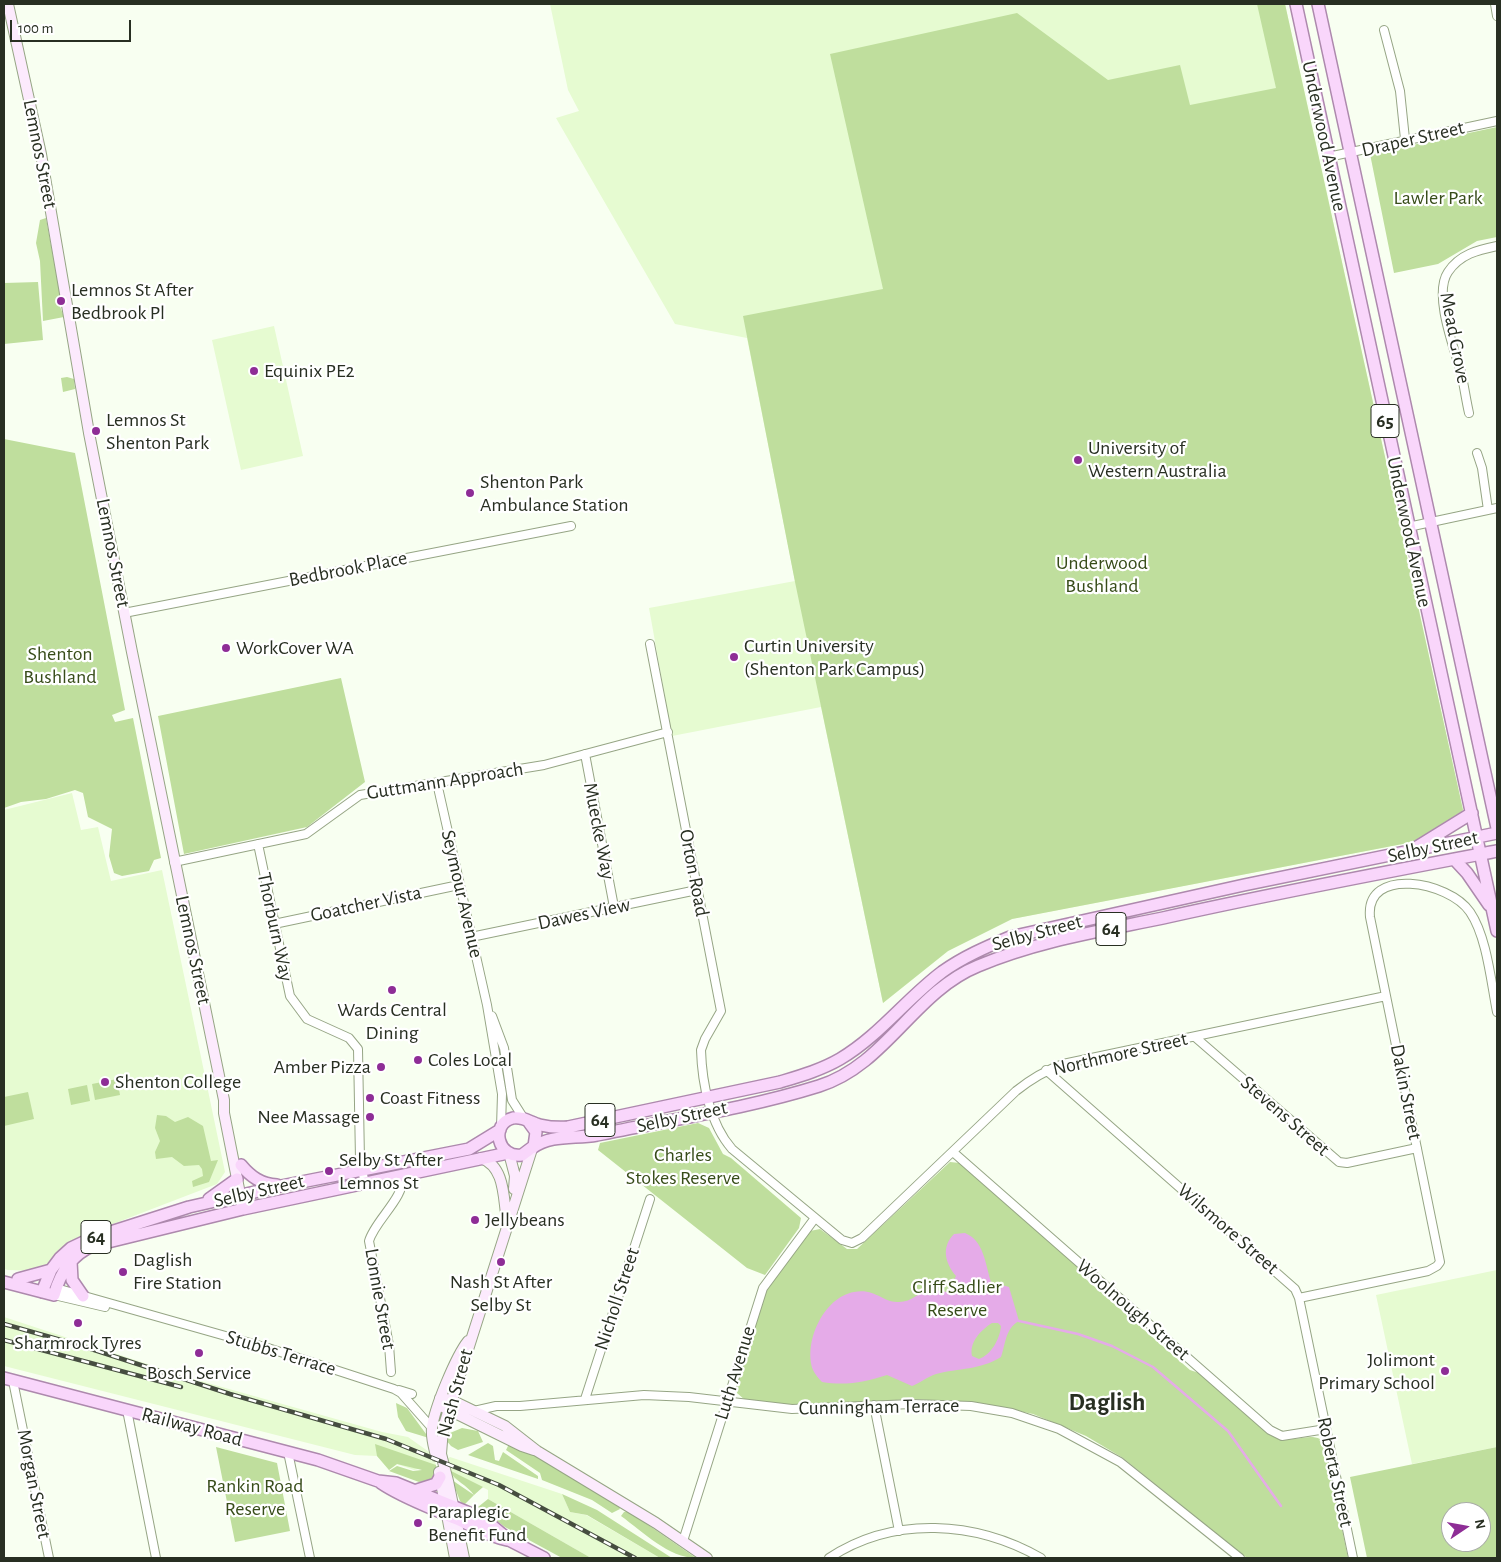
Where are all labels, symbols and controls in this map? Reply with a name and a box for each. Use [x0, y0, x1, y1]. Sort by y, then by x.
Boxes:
scale bar [12, 10, 134, 42]
text: 100 m [18, 21, 53, 36]
street label: Underwood Avenue [1296, 58, 1352, 214]
street label: Lemnos Street [18, 97, 62, 211]
street label: Draper Street [1359, 116, 1467, 162]
park label: Lawler Park [1393, 186, 1483, 210]
place label: Lemnos St After Bedbrook Pl [71, 278, 194, 325]
street label: Mead Grove [1434, 290, 1476, 386]
marker: Lemnos St After Bedbrook Pl [55, 295, 67, 307]
place label: Equinix PE2 [264, 359, 355, 383]
marker: Equinix PE2 [248, 365, 260, 377]
road number: 65 [1371, 404, 1399, 438]
place label: Lemnos St Shenton Park [106, 408, 209, 455]
marker: Lemnos St Shenton Park [90, 425, 102, 437]
place label: University of Western Australia [1088, 436, 1227, 483]
marker: University of Western Australia [1072, 454, 1084, 466]
street label: Underwood Avenue [1381, 454, 1437, 610]
place label: Shenton Park Ambulance Station [480, 470, 629, 517]
marker: Shenton Park Ambulance Station [464, 487, 476, 499]
street label: Lemnos Street [91, 496, 135, 610]
street label: Bedbrook Place [287, 546, 409, 592]
park label: Underwood Bushland [1056, 551, 1148, 598]
place label: Curtin University (Shenton Park Campus) [744, 634, 925, 681]
place label: WorkCover WA [236, 636, 354, 660]
park label: Shenton Bushland [23, 642, 97, 689]
marker: WorkCover WA [220, 642, 232, 654]
marker: Curtin University (Shenton Park Campus) [728, 651, 740, 663]
street label: Guttmann Approach [365, 757, 525, 805]
street label: Muecke Way [578, 781, 620, 881]
street label: Selby Street [1385, 826, 1481, 868]
street label: Orton Road [674, 827, 714, 919]
street label: Seymour Avenue [436, 828, 488, 960]
street label: Thorburn Way [252, 870, 298, 984]
street label: Goatcher Vista [308, 881, 424, 927]
street label: Lemnos Street [170, 893, 216, 1007]
street label: Dawes View [536, 893, 632, 935]
street label: Selby Street [989, 909, 1085, 957]
road number: 64 [1096, 912, 1126, 946]
marker: Wards Central Dining [386, 984, 398, 996]
place label: Wards Central Dining [337, 998, 447, 1045]
street label: Northmore Street [1050, 1027, 1190, 1081]
street label: Dakin Street [1385, 1042, 1427, 1142]
place label: Coles Local [428, 1048, 512, 1072]
marker: Coles Local [412, 1054, 424, 1066]
place label: Amber Pizza [273, 1055, 371, 1079]
marker: Amber Pizza [375, 1061, 387, 1073]
place label: Shenton College [115, 1070, 241, 1094]
street label: Stevens Street [1236, 1071, 1334, 1161]
marker: Shenton College [99, 1076, 111, 1088]
place label: Coast Fitness [380, 1086, 480, 1110]
marker: Coast Fitness [364, 1092, 376, 1104]
street label: Selby Street [634, 1096, 730, 1138]
road number: 64 [585, 1104, 615, 1136]
place label: Nee Massage [257, 1105, 360, 1129]
marker: Nee Massage [364, 1111, 376, 1123]
park label: Charles Stokes Reserve [626, 1143, 740, 1190]
place label: Selby St After Lemnos St [339, 1148, 443, 1195]
marker: Selby St After Lemnos St [323, 1165, 335, 1177]
street label: Selby Street [211, 1169, 307, 1213]
street label: Wilsmore Street [1172, 1178, 1284, 1280]
place label: Jellybeans [485, 1208, 565, 1232]
marker: Jellybeans [469, 1214, 481, 1226]
road number: 64 [81, 1220, 111, 1254]
street label: Nicholl Street [589, 1245, 645, 1353]
street label: Lonnie Street [359, 1246, 401, 1352]
place label: Daglish Fire Station [133, 1248, 222, 1295]
street label: Woolnough Street [1071, 1254, 1195, 1366]
marker: Nash St After Selby St [495, 1256, 507, 1268]
marker: Daglish Fire Station [117, 1266, 129, 1278]
place label: Nash St After Selby St [450, 1270, 552, 1317]
park label: Cliff Sadlier Reserve [912, 1275, 1002, 1322]
marker: Sharmrock Tyres [72, 1317, 84, 1329]
street label: Luth Avenue [709, 1323, 761, 1423]
street label: Stubbs Terrace [223, 1325, 339, 1381]
place label: Sharmrock Tyres [14, 1331, 142, 1355]
street label: Nash Street [432, 1346, 478, 1440]
marker: Bosch Service [193, 1347, 205, 1359]
place label: Jolimont Primary School [1318, 1348, 1435, 1395]
place label: Bosch Service [147, 1361, 251, 1385]
marker: Jolimont Primary School [1439, 1365, 1451, 1377]
district label: Daglish [1069, 1387, 1145, 1417]
street label: Cunningham Terrace [798, 1394, 960, 1420]
street label: Railway Road [139, 1402, 245, 1452]
street label: Roberta Street [1312, 1415, 1358, 1529]
street label: Morgan Street [12, 1427, 56, 1541]
park label: Rankin Road Reserve [206, 1474, 304, 1521]
place label: Paraplegic Benefit Fund [428, 1500, 526, 1547]
north arrow [1441, 1502, 1491, 1552]
marker: Paraplegic Benefit Fund [412, 1517, 424, 1529]
text: N [1472, 1518, 1488, 1530]

